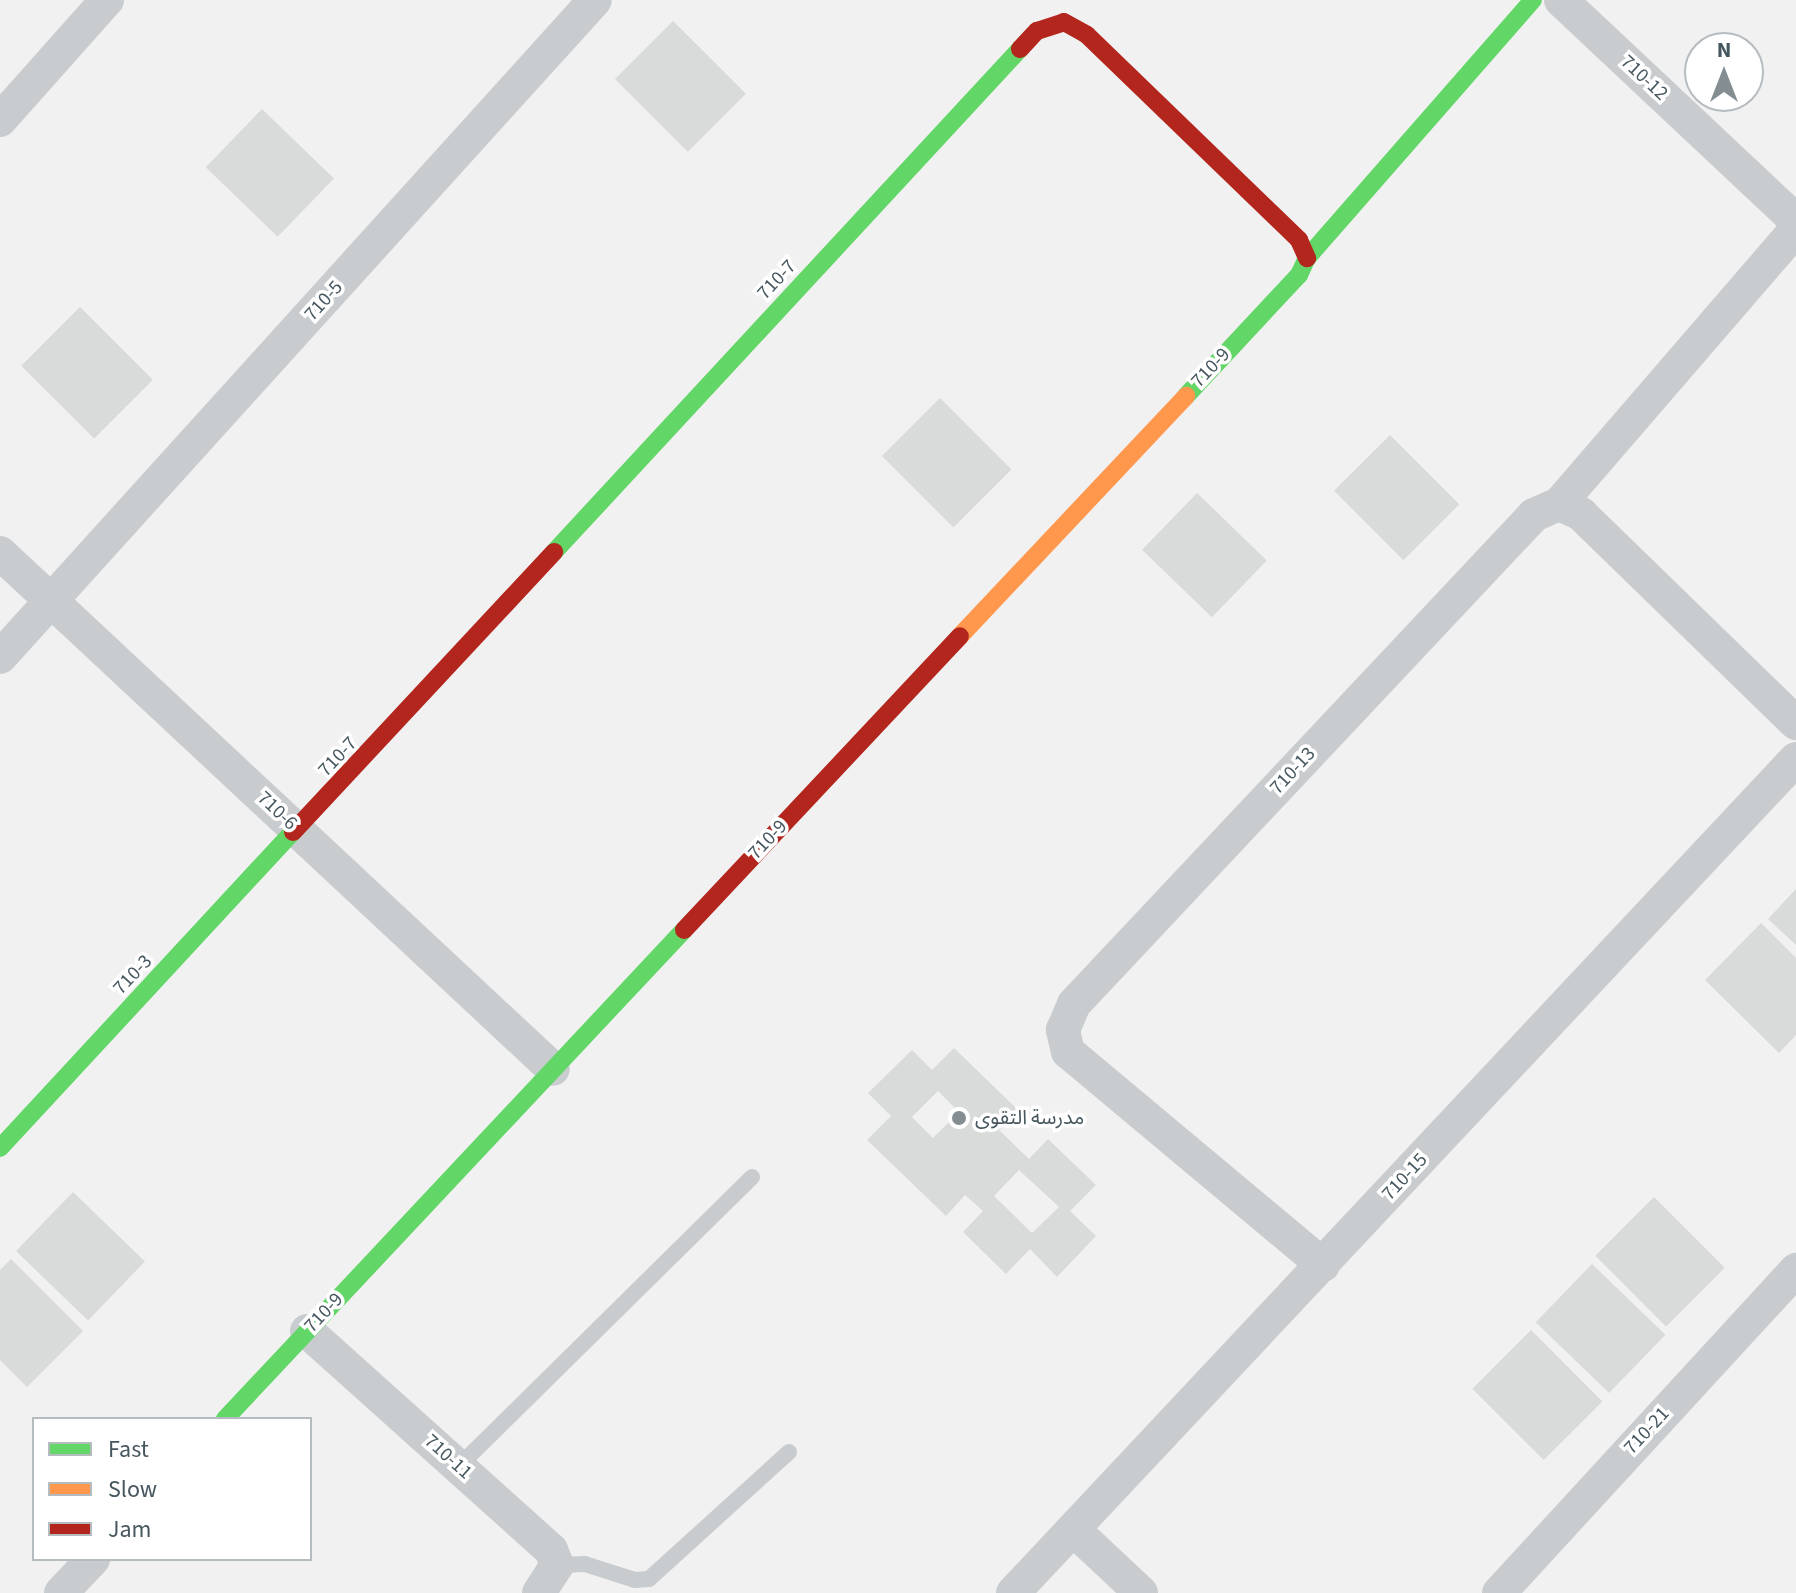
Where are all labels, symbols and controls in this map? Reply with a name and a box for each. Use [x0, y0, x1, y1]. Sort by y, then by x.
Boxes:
north arrow [1684, 32, 1764, 112]
text: N [1717, 34, 1731, 66]
street label: 710-12 [1615, 50, 1673, 106]
street label: 710-7 [753, 255, 801, 305]
street label: 710-5 [300, 276, 348, 326]
street label: 710-9 [1187, 343, 1235, 393]
street label: 710-7 [314, 732, 362, 782]
street label: 710-13 [1265, 742, 1321, 800]
street label: 710-6 [252, 787, 302, 835]
street label: 710-9 [744, 815, 792, 865]
street label: 710-3 [109, 950, 157, 1000]
place label: مدرسة التقوى [975, 1106, 1084, 1130]
marker: مدرسة التقوى [950, 1109, 968, 1127]
street label: 710-15 [1377, 1148, 1433, 1206]
street label: 710-9 [300, 1288, 348, 1338]
street label: 710-21 [1619, 1402, 1675, 1460]
legend [32, 1417, 312, 1561]
street label: 710-11 [419, 1429, 477, 1485]
text: Fast [108, 1432, 149, 1467]
text: Slow [108, 1472, 157, 1507]
text: Jam [108, 1512, 152, 1547]

